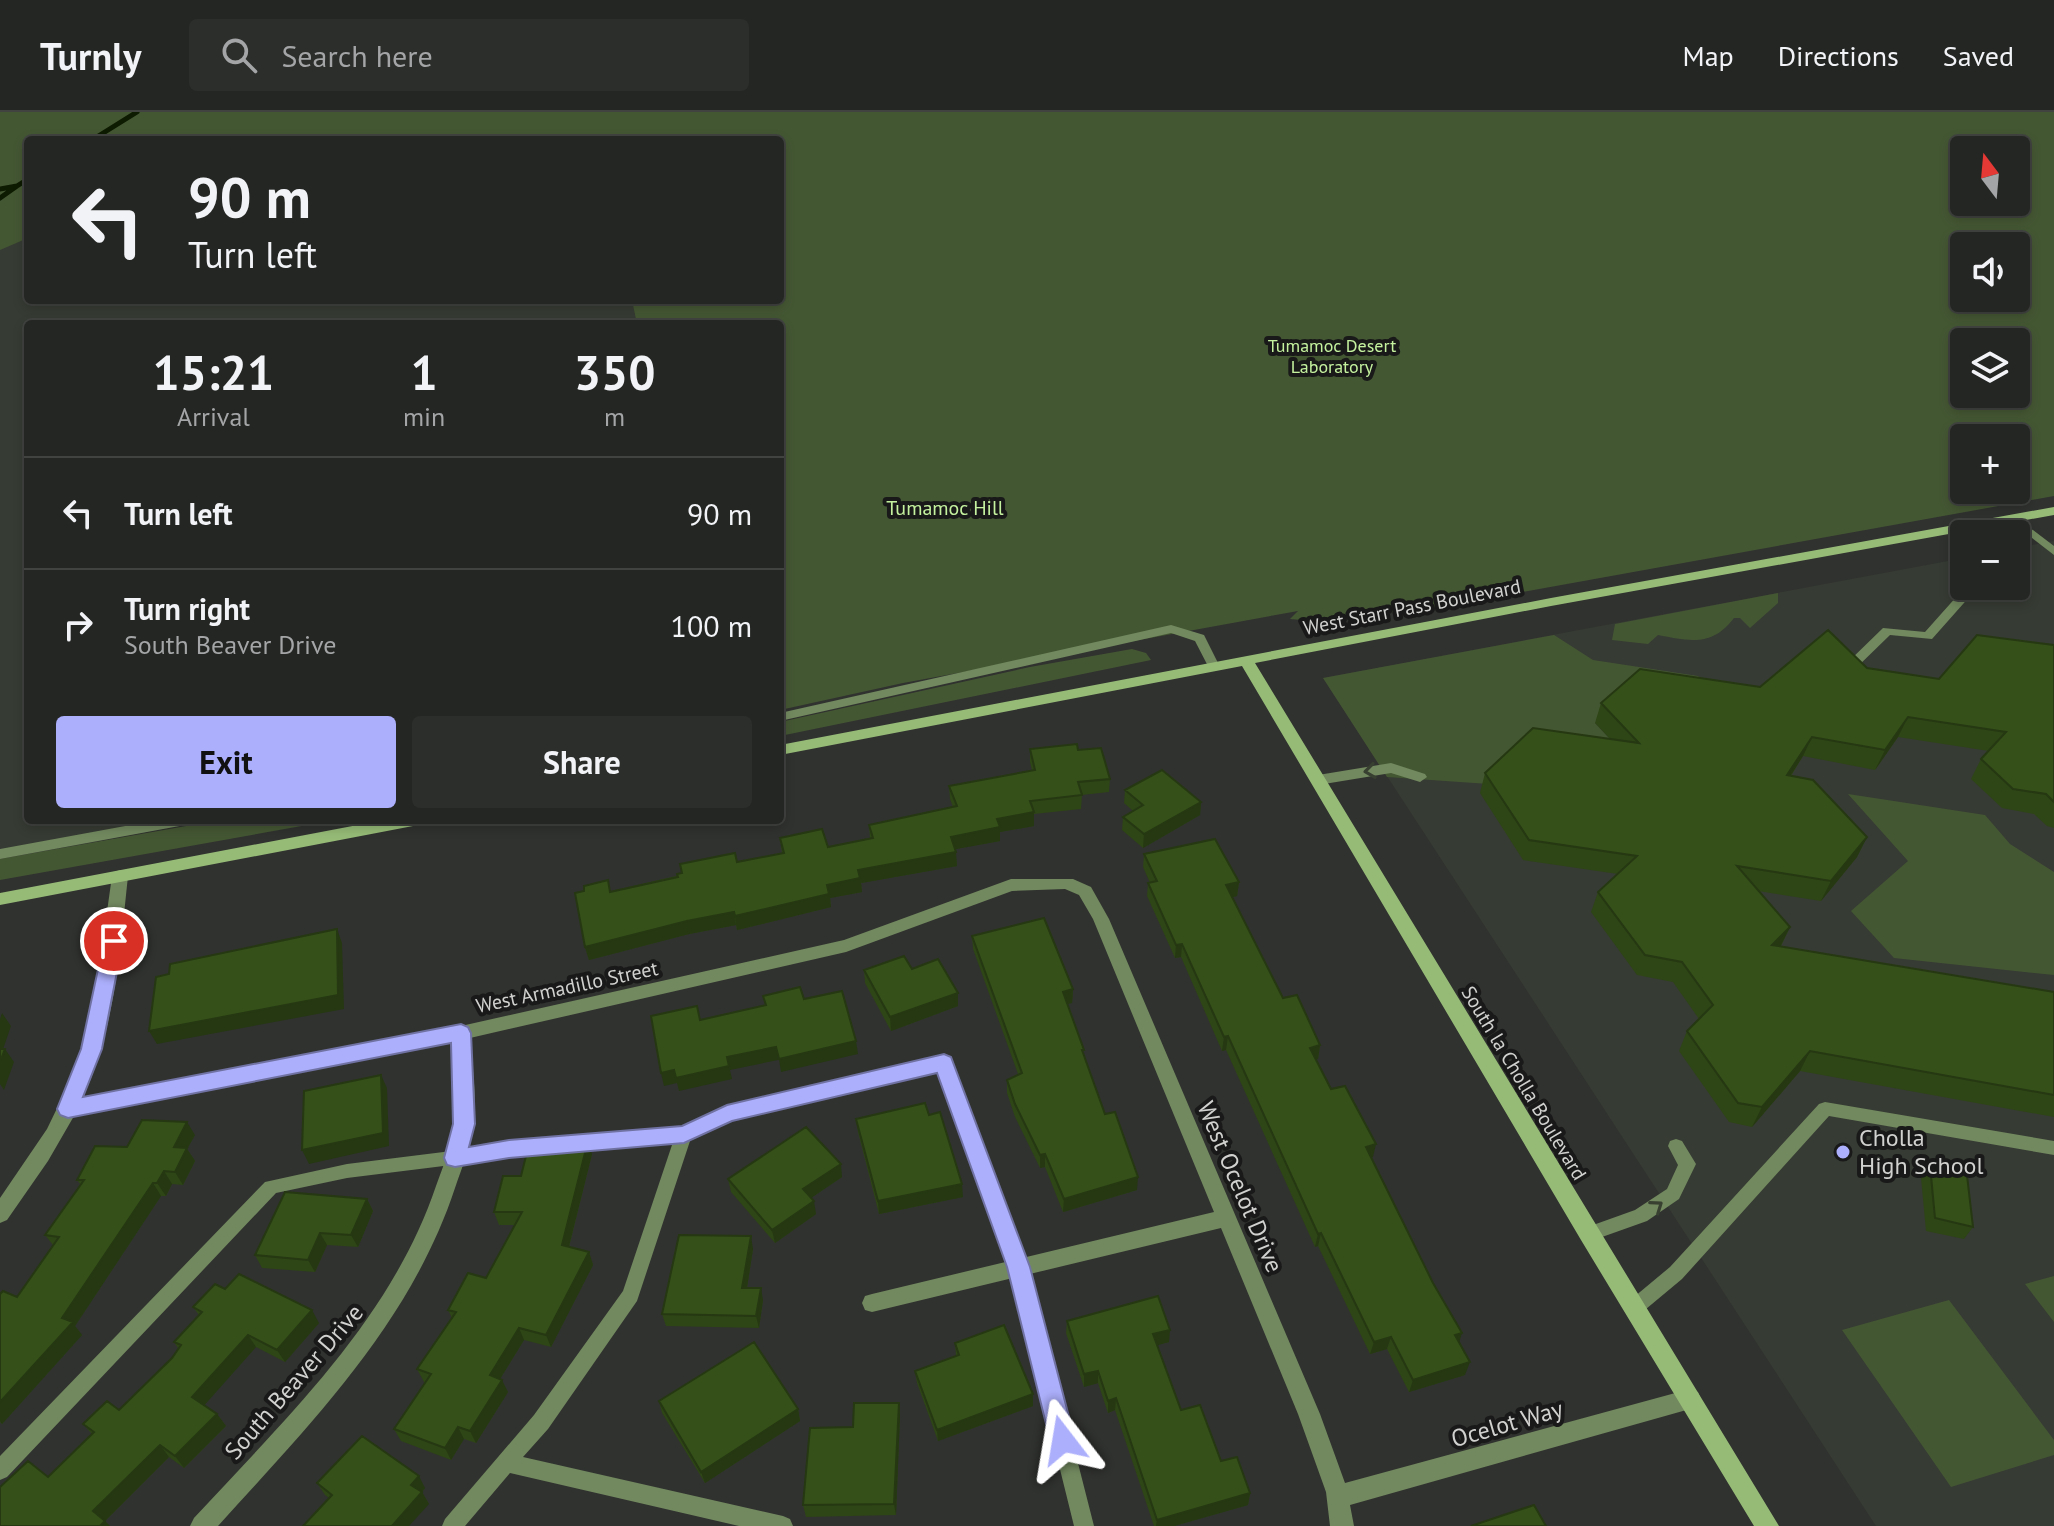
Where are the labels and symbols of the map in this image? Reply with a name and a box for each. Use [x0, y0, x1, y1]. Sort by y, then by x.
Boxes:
north arrow [1950, 136, 2030, 216]
park label: Tumamoc Desert Laboratory [1268, 334, 1396, 378]
park label: Tumamoc Hill [886, 495, 1004, 521]
street label: West Starr Pass Boulevard [1301, 573, 1523, 641]
one-way arrow [1363, 762, 1376, 779]
pin [80, 907, 148, 975]
street label: West Armadillo Street [474, 955, 661, 1019]
street label: South la Cholla Boulevard [1456, 981, 1592, 1185]
street label: West Ocelot Drive [1190, 1097, 1290, 1277]
place label: Cholla High School [1859, 1122, 1983, 1181]
marker: Cholla High School [1834, 1143, 1852, 1161]
one-way arrow [1648, 1201, 1662, 1216]
street label: South Beaver Drive [218, 1297, 370, 1466]
street label: Ocelot Way [1447, 1393, 1566, 1454]
position arrow [1021, 1398, 1105, 1482]

